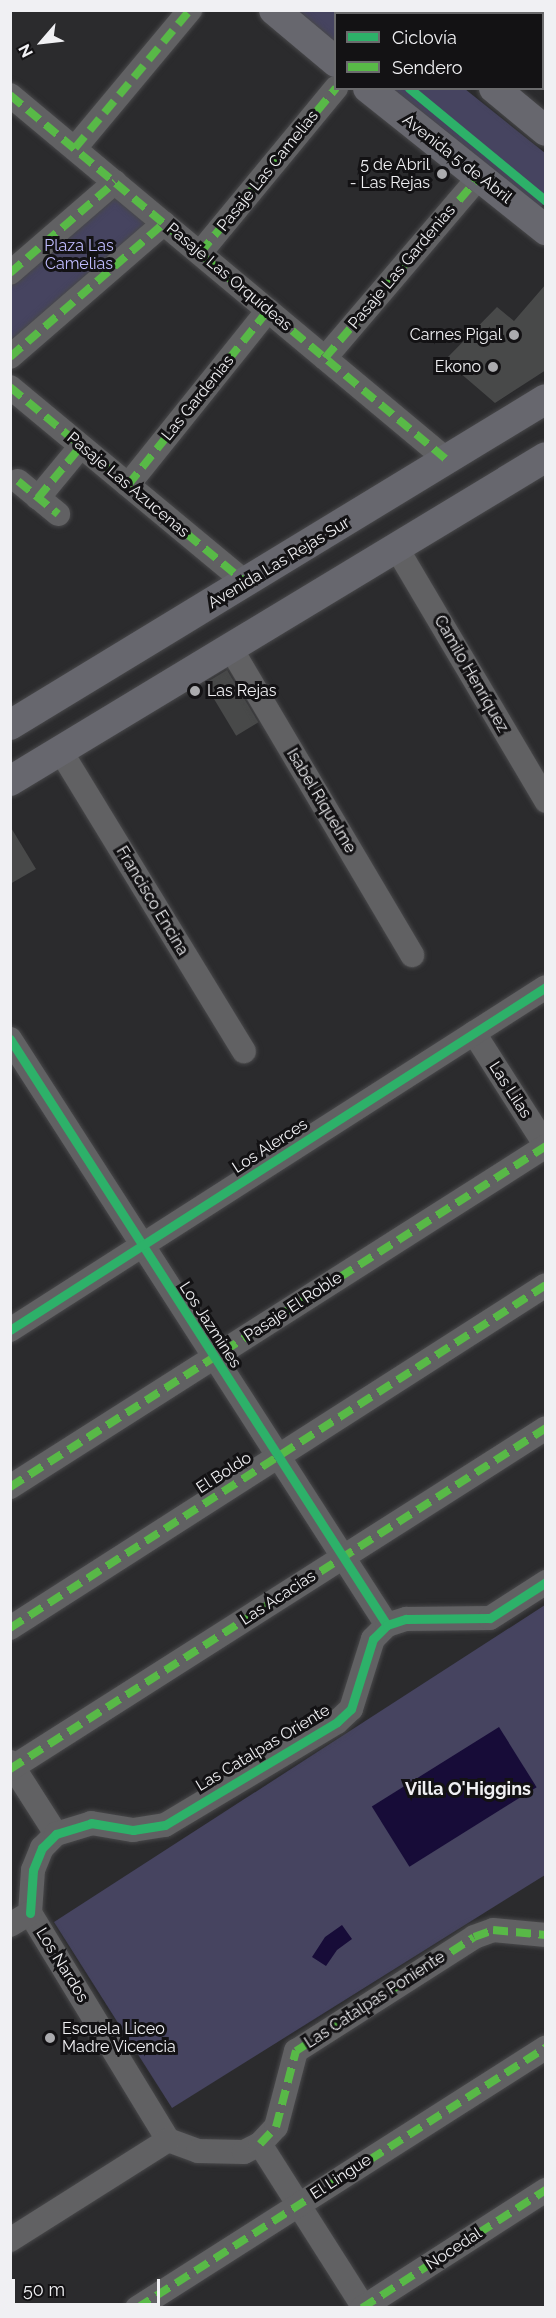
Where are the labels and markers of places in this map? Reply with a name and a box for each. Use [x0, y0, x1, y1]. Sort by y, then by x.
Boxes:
place label: 5 de Abril - Las Rejas [350, 155, 430, 193]
marker: 5 de Abril - Las Rejas [435, 167, 449, 181]
place label: Carnes Pigal [410, 325, 502, 345]
marker: Carnes Pigal [507, 328, 521, 342]
place label: Ekono [435, 357, 481, 377]
marker: Ekono [486, 360, 500, 374]
place label: Las Rejas [207, 681, 276, 701]
marker: Las Rejas [188, 684, 202, 698]
place label: Escuela Liceo Madre Vicencia [62, 2019, 176, 2057]
marker: Escuela Liceo Madre Vicencia [43, 2031, 57, 2045]

